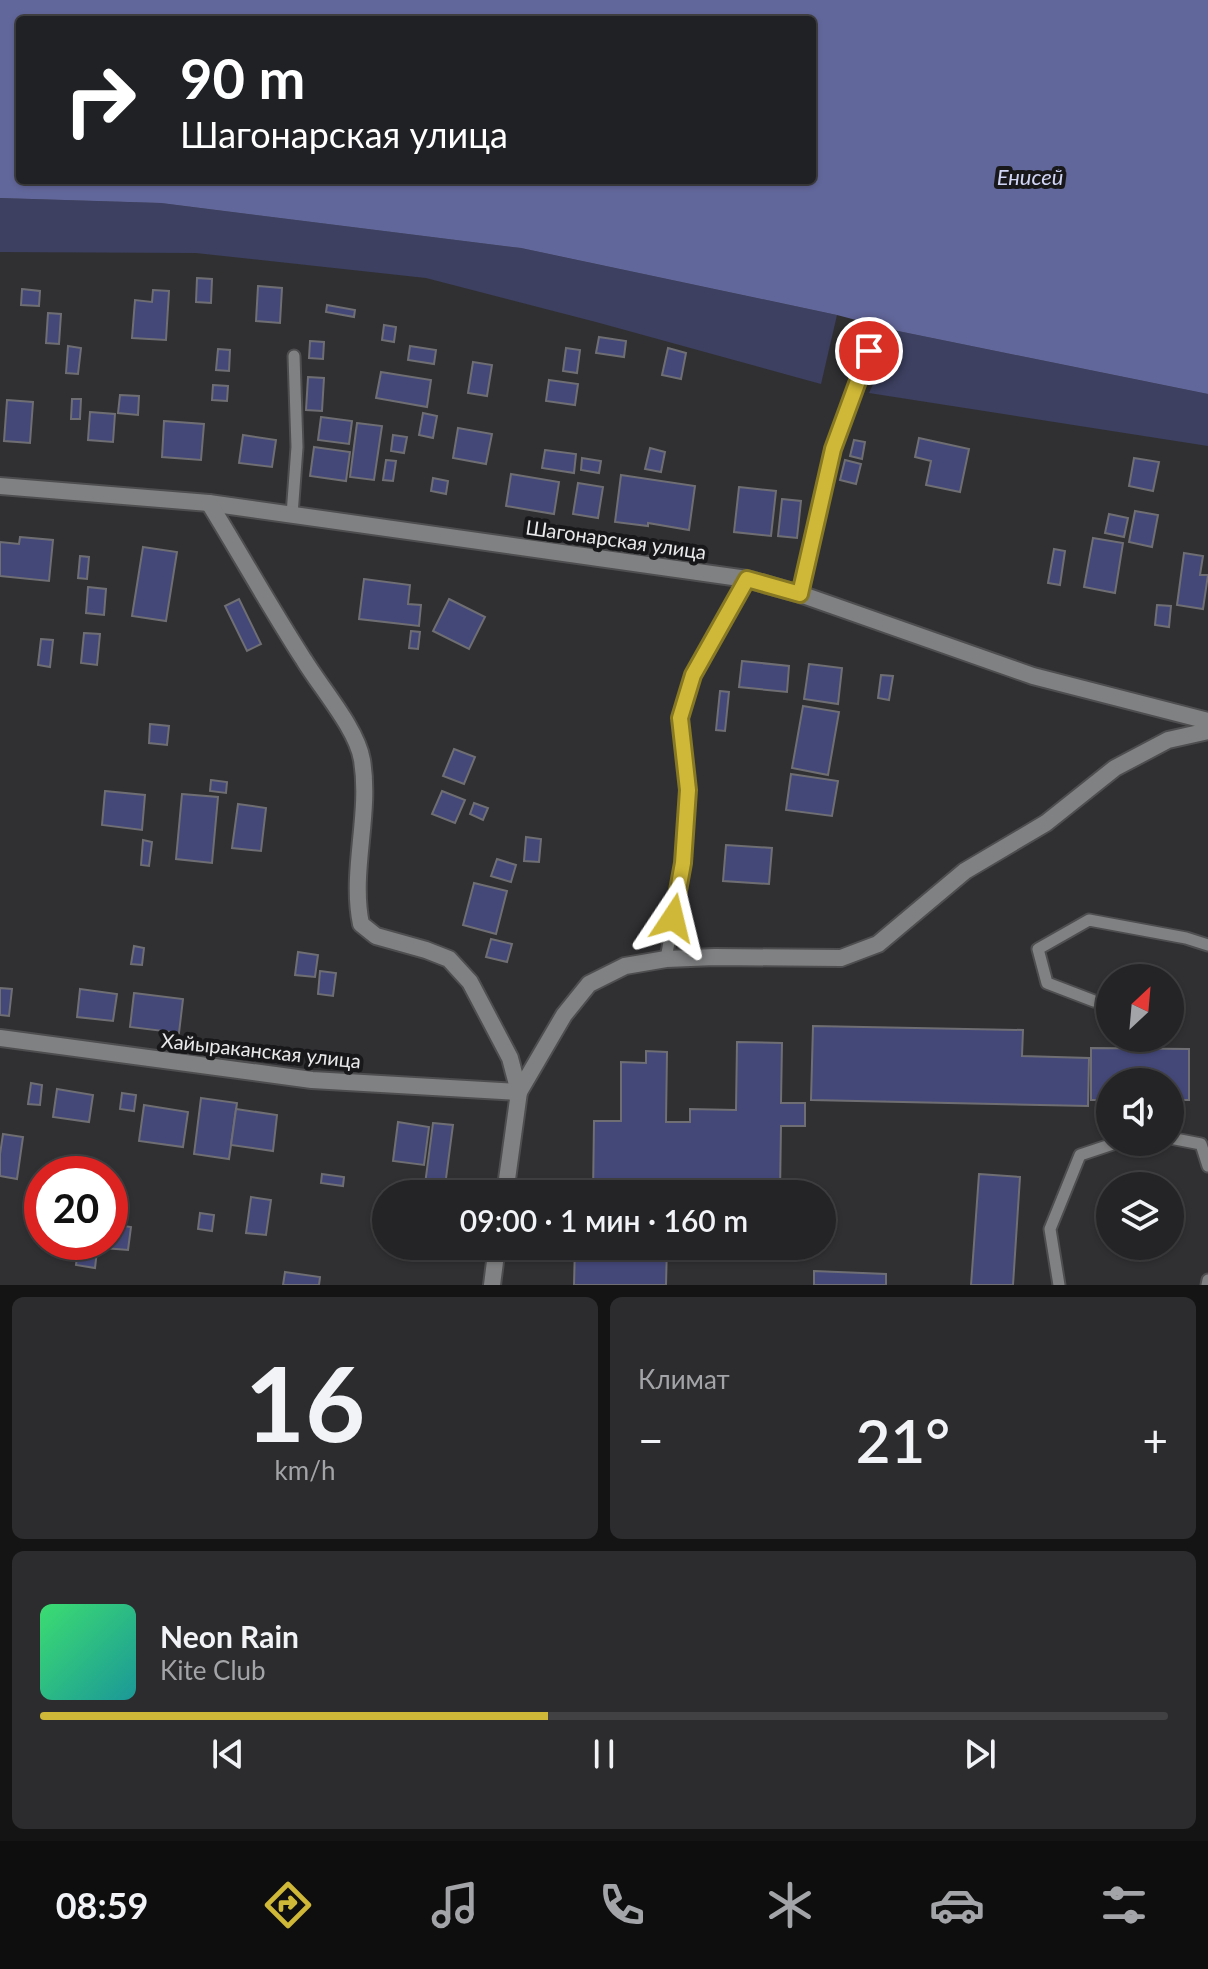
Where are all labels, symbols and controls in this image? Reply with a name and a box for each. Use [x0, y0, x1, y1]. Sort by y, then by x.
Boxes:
text: 90 m [180, 44, 305, 111]
icon: right [48, 48, 152, 152]
text: Шагонарская улица [180, 112, 508, 156]
water label: Енисей [997, 163, 1063, 190]
pin [835, 317, 903, 385]
icon: arrive [847, 329, 891, 373]
street label: Шагонарская улица [524, 514, 708, 564]
position arrow [631, 876, 715, 960]
north arrow [1096, 964, 1184, 1052]
map controls [1096, 964, 1184, 1260]
street label: Хайыраканская улица [160, 1028, 362, 1072]
button: sound [1096, 1068, 1184, 1156]
speed limit sign: 20 [24, 1156, 128, 1260]
button: layers [1096, 1172, 1184, 1260]
text: 09:00 · 1 мин · 160 m [460, 1202, 748, 1238]
text: 16 [245, 1339, 365, 1464]
text: Климат [638, 1363, 730, 1395]
text: 21° [856, 1404, 950, 1476]
text: − [638, 1414, 664, 1466]
text: + [1142, 1414, 1168, 1466]
text: km/h [275, 1454, 335, 1486]
text: Neon Rain [160, 1618, 299, 1654]
text: Kite Club [160, 1654, 266, 1686]
icon: previous [206, 1732, 250, 1776]
icon: pause [582, 1732, 626, 1776]
icon: next [958, 1732, 1002, 1776]
icon: directions [260, 1877, 316, 1933]
icon: music [427, 1877, 483, 1933]
icon: phone [594, 1877, 650, 1933]
icon: climate [762, 1877, 818, 1933]
icon: car [929, 1877, 985, 1933]
icon: filters [1096, 1877, 1152, 1933]
text: 08:59 [56, 1883, 148, 1927]

